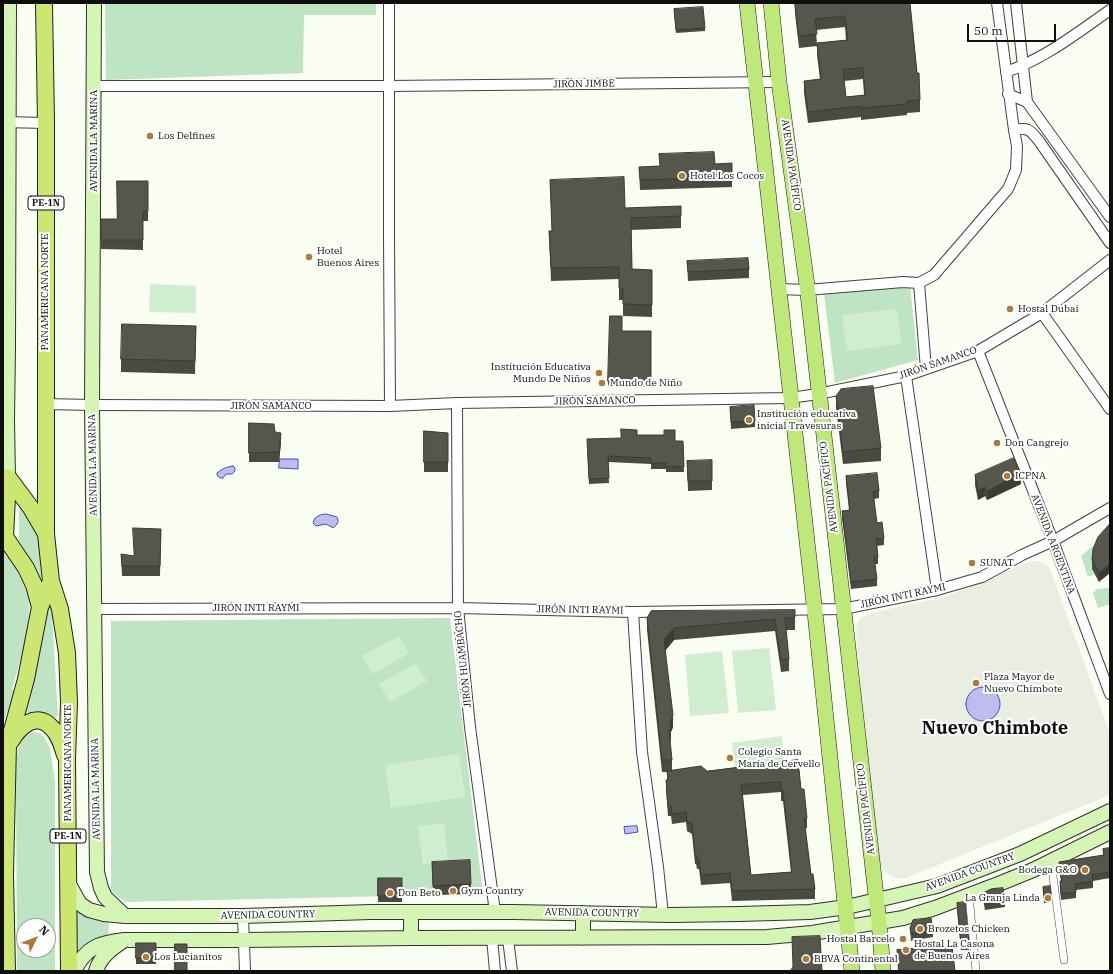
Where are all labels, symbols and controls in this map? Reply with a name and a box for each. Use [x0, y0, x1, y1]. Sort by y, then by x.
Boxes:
scale bar [969, 16, 1058, 42]
text: 50 m [974, 23, 1003, 38]
street label: JIRÓN JIMBE [553, 77, 615, 91]
street label: AVENIDA LA MARINA [88, 90, 100, 192]
street label: AVENIDA PACÍFICO [779, 118, 803, 212]
place label: Los Delfines [158, 130, 215, 142]
marker: Los Delfines [145, 131, 155, 141]
place label: Hotel Los Cocos [690, 170, 764, 182]
marker: Hotel Los Cocos [677, 171, 687, 181]
road number: PE-1N [28, 196, 64, 210]
street label: PANAMERICANA NORTE [39, 234, 51, 350]
place label: Hotel Buenos Aires [317, 245, 379, 268]
marker: Hotel Buenos Aires [304, 252, 314, 262]
place label: Hostal Dubai [1018, 303, 1079, 315]
marker: Hostal Dubai [1005, 304, 1015, 314]
street label: JIRÓN SAMANCO [898, 344, 978, 382]
place label: Institución Educativa Mundo De Niños [491, 361, 591, 384]
marker: Institución Educativa Mundo De Niños [594, 368, 604, 378]
place label: Mundo de Niño [610, 377, 682, 389]
marker: Mundo de Niño [597, 378, 607, 388]
street label: JIRÓN SAMANCO [554, 394, 636, 408]
street label: JIRÓN SAMANCO [230, 400, 312, 412]
place label: Institución educativa inicial Travesuras [757, 408, 856, 432]
street label: AVENIDA LA MARINA [86, 414, 100, 516]
marker: Institución educativa inicial Travesuras [744, 415, 754, 425]
place label: Don Cangrejo [1005, 437, 1069, 449]
marker: Don Cangrejo [992, 438, 1002, 448]
street label: AVENIDA PACÍFICO [817, 440, 841, 534]
place label: ICPNA [1015, 470, 1046, 482]
marker: ICPNA [1002, 471, 1012, 481]
street label: AVENIDA ARGENTINA [1028, 492, 1078, 596]
place label: SUNAT [980, 557, 1014, 569]
marker: SUNAT [967, 558, 977, 568]
street label: JIRÓN INTI RAYMI [859, 581, 947, 611]
street label: JIRÓN INTI RAYMI [212, 602, 300, 614]
street label: JIRÓN INTI RAYMI [536, 603, 624, 617]
street label: JIRÓN HUAMBACHO [452, 610, 474, 708]
place label: Plaza Mayor de Nuevo Chimbote [984, 671, 1063, 694]
marker: Plaza Mayor de Nuevo Chimbote [971, 678, 981, 688]
street label: PANAMERICANA NORTE [62, 705, 74, 821]
district label: Nuevo Chimbote [922, 718, 1068, 740]
street label: AVENIDA LA MARINA [89, 738, 103, 840]
place label: Colegio Santa María de Cervello [738, 746, 820, 770]
marker: Colegio Santa María de Cervello [725, 753, 735, 763]
street label: AVENIDA PACÍFICO [854, 762, 878, 856]
road number: PE-1N [50, 829, 86, 843]
street label: AVENIDA COUNTRY [924, 850, 1016, 894]
place label: Bodega G&O [1018, 864, 1077, 876]
marker: Bodega G&O [1080, 865, 1090, 875]
place label: Gym Country [461, 885, 524, 897]
marker: Gym Country [448, 886, 458, 896]
place label: Don Beto [398, 887, 441, 899]
marker: Don Beto [385, 888, 395, 898]
place label: La Granja Linda [965, 892, 1040, 904]
marker: La Granja Linda [1043, 893, 1053, 903]
street label: AVENIDA COUNTRY [545, 906, 639, 920]
street label: AVENIDA COUNTRY [221, 908, 315, 922]
north arrow [16, 918, 56, 958]
text: N [36, 923, 52, 938]
place label: Brozetos Chicken [928, 923, 1010, 935]
marker: Brozetos Chicken [915, 924, 925, 934]
place label: Hostal Barcelo [827, 933, 895, 945]
marker: Hostal Barcelo [898, 934, 908, 944]
place label: Hostal La Casona de Buenos Aires [914, 938, 995, 962]
marker: Hostal La Casona de Buenos Aires [901, 945, 911, 955]
place label: Los Lucianitos [154, 951, 222, 963]
marker: Los Lucianitos [141, 952, 151, 962]
place label: BBVA Continental [814, 953, 898, 965]
marker: BBVA Continental [801, 954, 811, 964]

